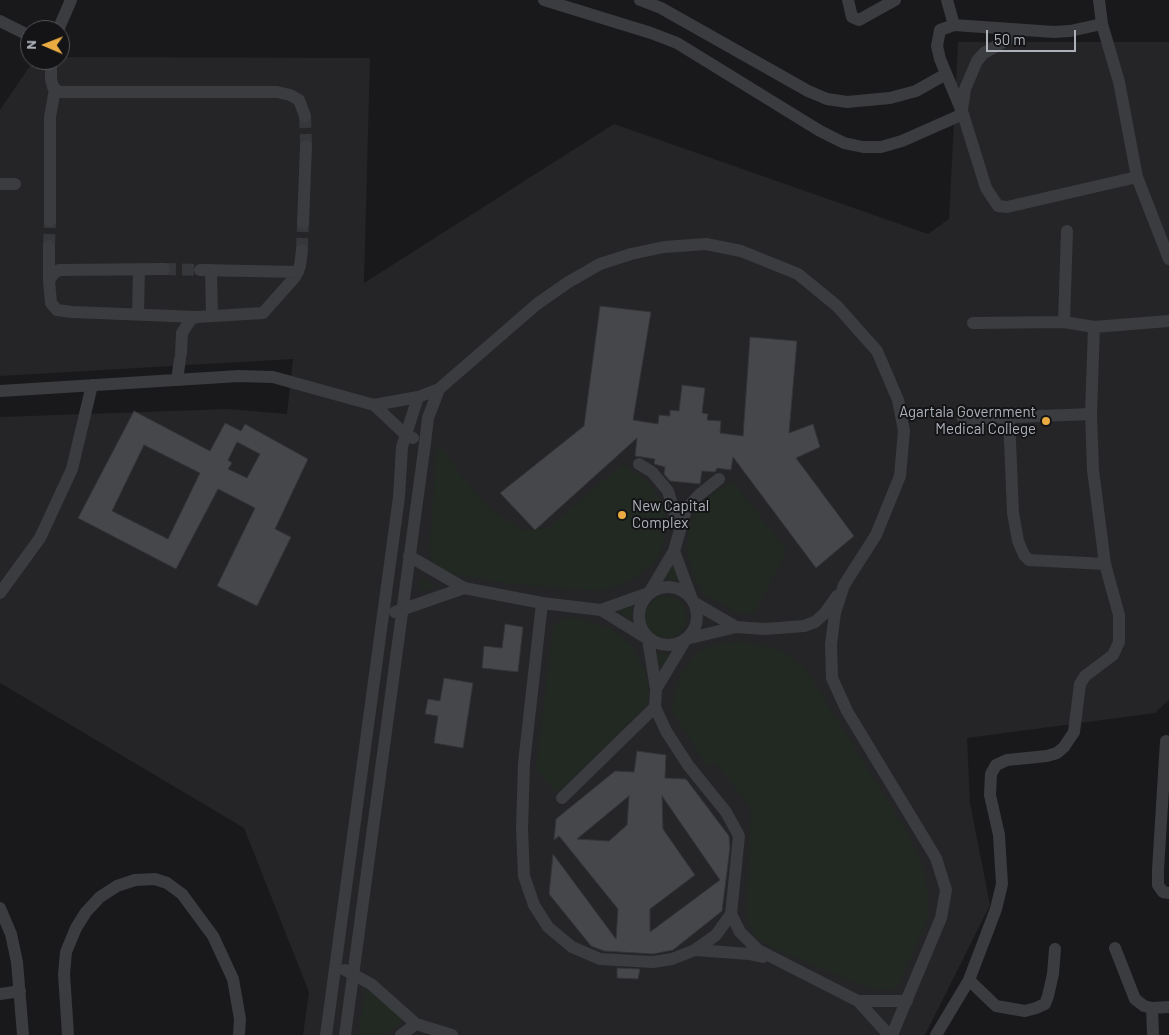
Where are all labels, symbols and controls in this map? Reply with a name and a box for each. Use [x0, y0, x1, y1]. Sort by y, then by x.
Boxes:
north arrow [20, 20, 70, 70]
scale bar [989, 20, 1079, 52]
text: 50 m [994, 30, 1026, 48]
text: N [22, 40, 39, 50]
place label: Agartala Government Medical College [899, 403, 1036, 438]
marker: Agartala Government Medical College [1040, 415, 1052, 427]
place label: New Capital Complex [632, 497, 709, 532]
marker: New Capital Complex [616, 509, 628, 521]

